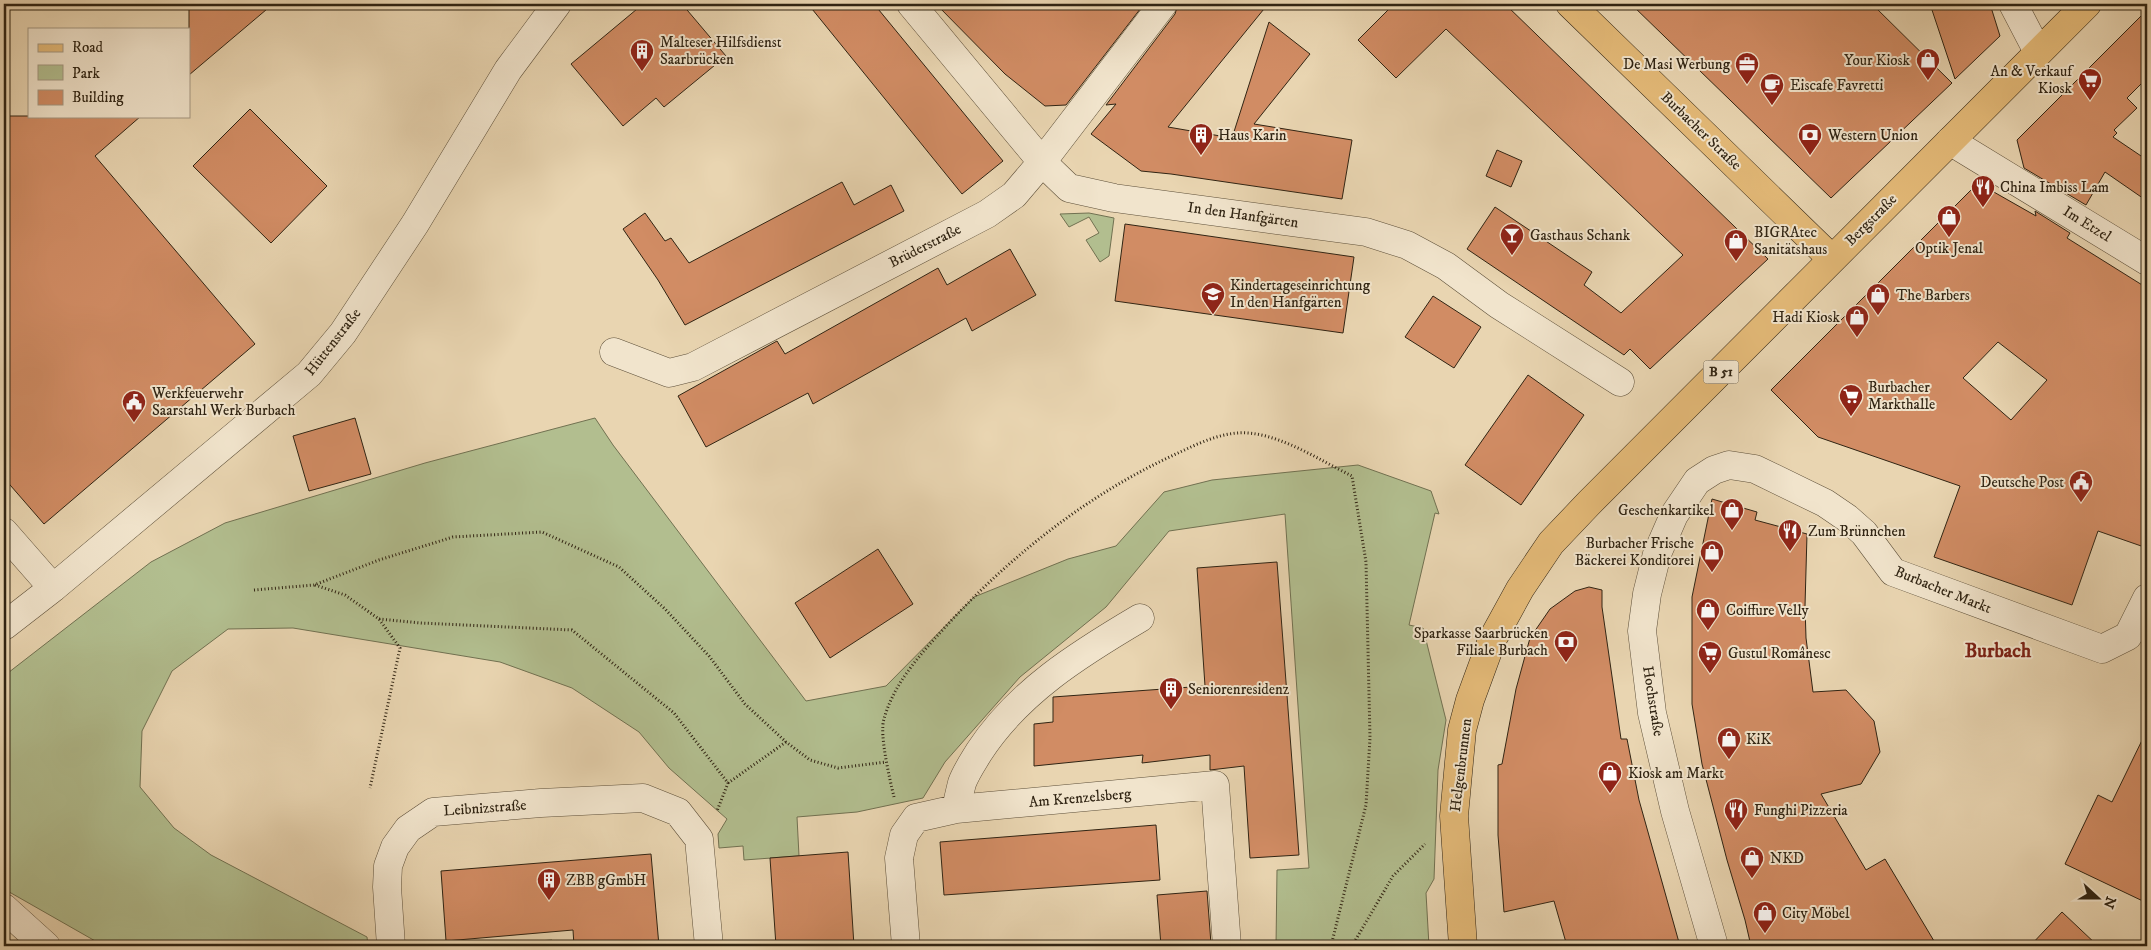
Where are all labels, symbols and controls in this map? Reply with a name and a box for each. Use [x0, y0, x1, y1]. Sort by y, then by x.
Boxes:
legend [28, 28, 190, 118]
place label: Malteser Hilfsdienst Saarbrücken [660, 33, 782, 69]
text: Road [72, 38, 104, 57]
building icon: Malteser Hilfsdienst Saarbrücken [629, 38, 655, 72]
shop icon: Your Kiosk [1915, 47, 1941, 81]
office icon: De Masi Werbung [1734, 51, 1760, 85]
place label: Your Kiosk [1844, 51, 1911, 70]
place label: De Masi Werbung [1623, 55, 1731, 74]
place label: An & Verkauf Kiosk [1990, 62, 2074, 98]
text: Park [72, 64, 101, 83]
supermarket icon: An & Verkauf Kiosk [2077, 67, 2103, 101]
cafe icon: Eiscafe Favretti [1759, 72, 1785, 106]
place label: Eiscafe Favretti [1790, 76, 1884, 95]
text: Building [72, 88, 124, 107]
street label: Burbacher Straße [1657, 88, 1745, 174]
building icon: Haus Karin [1188, 122, 1214, 156]
bank icon: Western Union [1797, 122, 1823, 156]
place label: Haus Karin [1218, 126, 1287, 145]
place label: Western Union [1827, 126, 1918, 145]
restaurant icon: China Imbiss Lam [1970, 174, 1996, 208]
place label: China Imbiss Lam [2000, 178, 2109, 197]
street label: Bergstraße [1841, 190, 1901, 250]
street label: In den Hanfgärten [1186, 198, 1300, 232]
street label: Im Etzel [2059, 202, 2115, 246]
shop icon: Optik Jenal [1936, 204, 1962, 238]
street label: Brüderstraße [886, 220, 964, 272]
bar icon: Gasthaus Schank [1499, 222, 1525, 256]
place label: BIGRAtec Sanitätshaus [1754, 223, 1827, 259]
place label: Gasthaus Schank [1530, 226, 1631, 245]
shop icon: BIGRAtec Sanitätshaus [1723, 228, 1749, 262]
place label: Optik Jenal [1915, 239, 1984, 258]
place label: Kindertageseinrichtung In den Hanfgärten [1230, 276, 1371, 312]
school or university icon: Kindertageseinrichtung In den Hanfgärten [1200, 281, 1226, 315]
shop icon: The Barbers [1865, 282, 1891, 316]
place label: The Barbers [1896, 286, 1970, 305]
shop icon: Hadi Kiosk [1844, 304, 1870, 338]
street label: Hüttenstraße [301, 305, 365, 379]
place label: Hadi Kiosk [1772, 308, 1841, 327]
road number: B 51 [1704, 361, 1738, 384]
place label: Burbacher Markthalle [1868, 378, 1935, 414]
supermarket icon: Burbacher Markthalle [1838, 383, 1864, 417]
place label: Werkfeuerwehr Saarstahl Werk Burbach [151, 384, 296, 420]
public building icon: Werkfeuerwehr Saarstahl Werk Burbach [121, 389, 147, 423]
public building icon: Deutsche Post [2068, 469, 2094, 503]
place label: Deutsche Post [1980, 473, 2064, 492]
shop icon: Geschenkartikel [1719, 497, 1745, 531]
place label: Geschenkartikel [1618, 501, 1714, 520]
restaurant icon: Zum Brünnchen [1777, 518, 1803, 552]
place label: Zum Brünnchen [1808, 522, 1906, 541]
place label: Burbacher Frische Bäckerei Konditorei [1575, 534, 1694, 570]
shop icon: Burbacher Frische Bäckerei Konditorei [1699, 539, 1725, 573]
street label: Burbacher Markt [1892, 562, 1994, 618]
shop icon: Coiffure Velly [1695, 597, 1721, 631]
place label: Coiffure Velly [1726, 601, 1809, 620]
place label: Sparkasse Saarbrücken Filiale Burbach [1414, 624, 1548, 660]
bank icon: Sparkasse Saarbrücken Filiale Burbach [1553, 629, 1579, 663]
district label: Burbach [1965, 639, 2032, 664]
supermarket icon: Gustul Românesc [1697, 640, 1723, 674]
place label: Gustul Românesc [1728, 644, 1831, 663]
street label: Hochstraße [1638, 664, 1668, 738]
building icon: Seniorenresidenz [1158, 676, 1184, 710]
place label: Seniorenresidenz [1188, 680, 1290, 699]
street label: Helgenbrunnen [1446, 717, 1476, 813]
shop icon: KiK [1716, 726, 1742, 760]
place label: KiK [1746, 730, 1771, 749]
shop icon: Kiosk am Markt [1597, 760, 1623, 794]
place label: Kiosk am Markt [1628, 764, 1724, 783]
street label: Am Krenzelsberg [1028, 784, 1133, 812]
street label: Leibnizstraße [443, 796, 527, 820]
restaurant icon: Funghi Pizzeria [1723, 797, 1749, 831]
place label: Funghi Pizzeria [1754, 801, 1848, 820]
shop icon: NKD [1739, 845, 1765, 879]
place label: NKD [1770, 849, 1804, 868]
building icon: ZBB gGmbH [536, 867, 562, 901]
place label: ZBB gGmbH [566, 871, 646, 890]
north arrow [2074, 872, 2124, 922]
text: N [2099, 894, 2120, 911]
shop icon: City Möbel [1752, 900, 1778, 934]
place label: City Möbel [1782, 904, 1850, 923]

